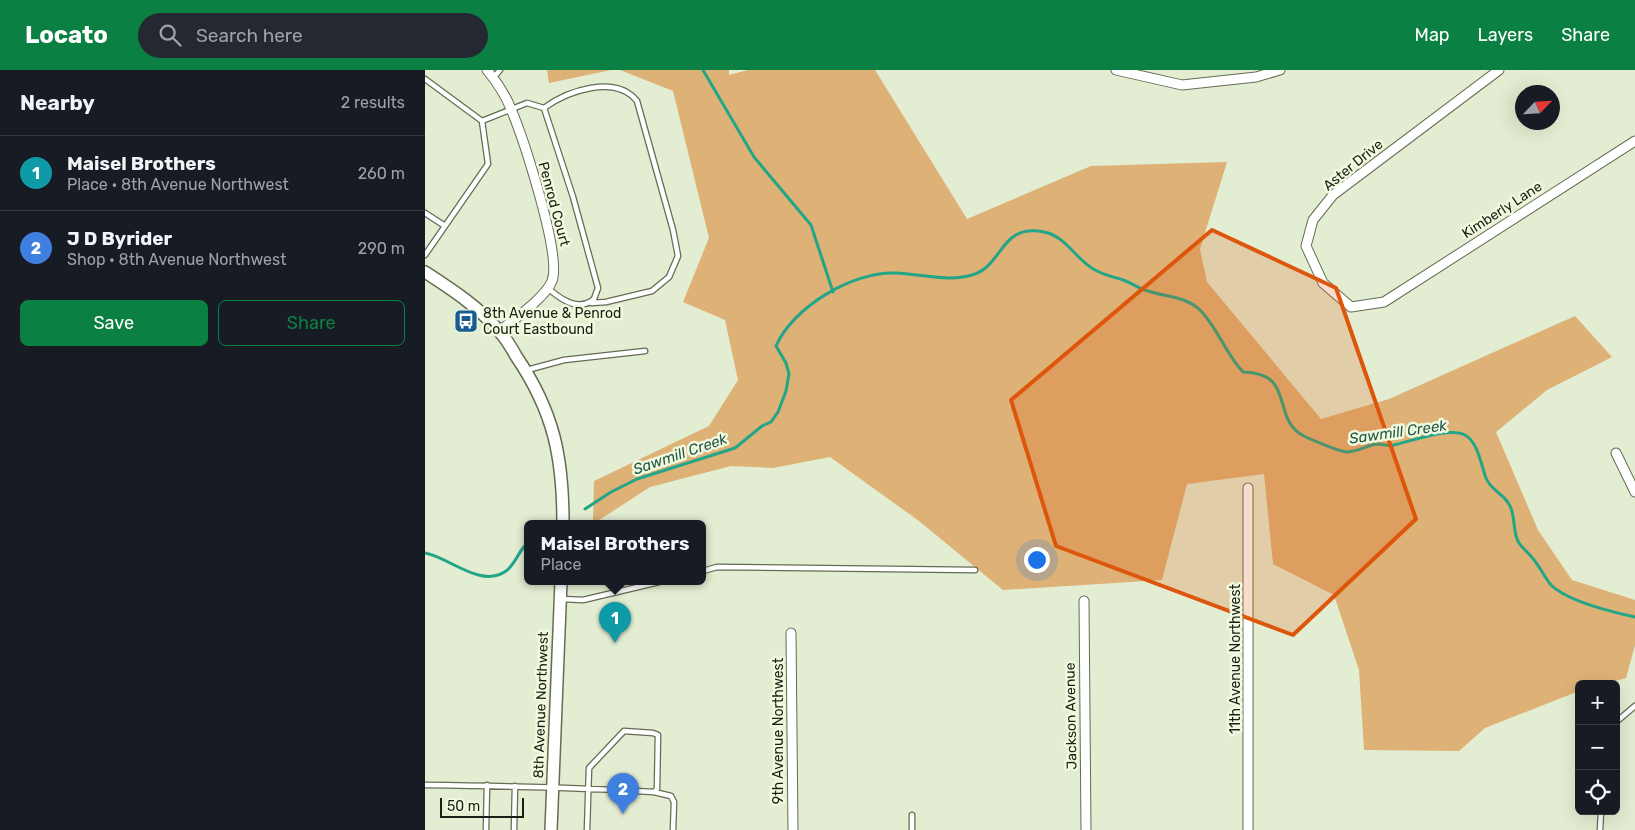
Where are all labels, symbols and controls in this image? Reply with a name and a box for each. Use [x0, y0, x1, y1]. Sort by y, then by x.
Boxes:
search box [138, 13, 488, 58]
text: Locato [25, 21, 108, 49]
icon: search [156, 21, 184, 49]
text: Search here [196, 24, 303, 47]
text: Map [1415, 24, 1450, 46]
text: Layers [1478, 24, 1533, 46]
text: Share [1561, 24, 1610, 46]
north arrow [1515, 85, 1560, 130]
text: Nearby [20, 90, 95, 115]
text: 2 results [341, 93, 405, 112]
street label: Aster Drive [1320, 136, 1386, 194]
text: Maisel Brothers [67, 152, 216, 175]
street label: Penrod Court [535, 160, 574, 249]
text: 1 [32, 164, 40, 183]
text: 260 m [358, 164, 405, 183]
text: Place · 8th Avenue Northwest [67, 175, 289, 194]
street label: Kimberly Lane [1459, 178, 1545, 242]
text: J D Byrider [67, 227, 172, 250]
text: 2 [31, 239, 41, 258]
text: 290 m [358, 239, 405, 258]
text: Shop · 8th Avenue Northwest [67, 250, 286, 269]
button: Save [20, 300, 208, 346]
button: Share [218, 300, 405, 346]
place label: 8th Avenue & Penrod Court Eastbound [483, 305, 621, 338]
bus stop icon: 8th Avenue & Penrod Court Eastbound [453, 308, 479, 334]
water label: Sawmill Creek [1348, 416, 1448, 448]
water label: Sawmill Creek [631, 429, 730, 479]
popup [524, 520, 706, 585]
text: Maisel Brothers [541, 532, 689, 555]
your location [1024, 547, 1050, 573]
text: Place [541, 555, 581, 574]
street label: 11th Avenue Northwest [1227, 583, 1244, 734]
pin: 1 [599, 602, 631, 643]
street label: 8th Avenue Northwest [530, 631, 552, 779]
street label: 9th Avenue Northwest [770, 657, 787, 804]
street label: Jackson Avenue [1062, 662, 1080, 770]
map controls [1575, 680, 1620, 815]
button: + [1575, 680, 1620, 725]
button: − [1575, 725, 1620, 770]
button: locate [1575, 770, 1620, 815]
pin: 2 [607, 773, 639, 814]
scale bar [440, 795, 524, 818]
text: 50 m [447, 798, 480, 815]

